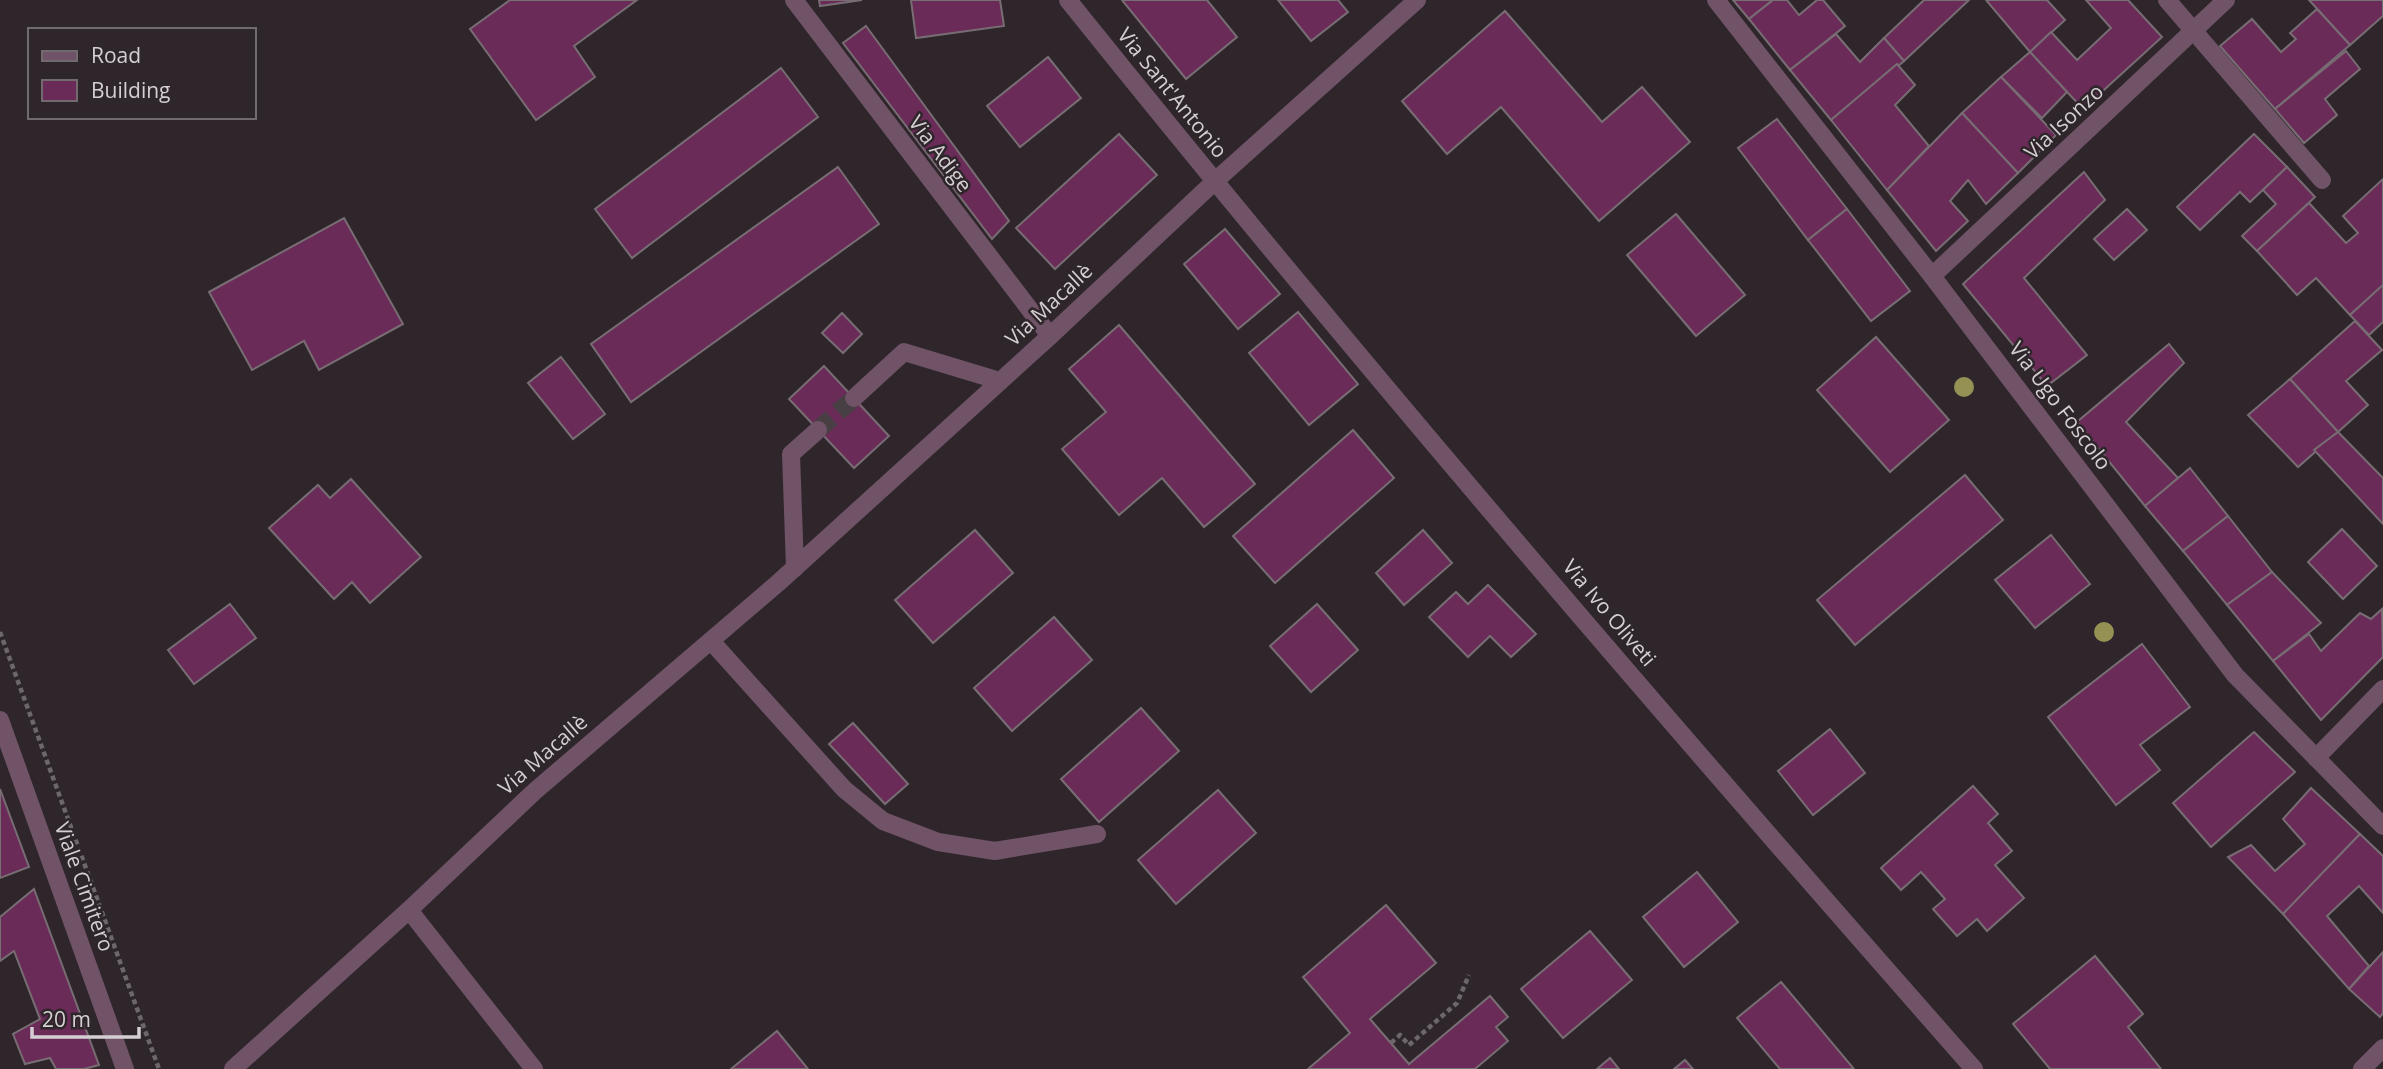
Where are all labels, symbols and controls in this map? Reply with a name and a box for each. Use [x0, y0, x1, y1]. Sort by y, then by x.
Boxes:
street label: Via Sant'Antonio [1111, 21, 1234, 163]
legend [28, 28, 256, 119]
text: Road [91, 41, 141, 69]
text: Building [91, 76, 170, 104]
street label: Via Isonzo [2018, 77, 2109, 165]
street label: Via Adige [903, 109, 979, 198]
street label: Via Macallè [999, 257, 1098, 352]
street label: Via Ugo Foscolo [2003, 336, 2118, 475]
street label: Via Ivo Oliveti [1557, 553, 1663, 672]
street label: Via Macallè [492, 708, 593, 801]
street label: Viale Cimitero [49, 818, 121, 955]
scale bar [32, 996, 138, 1040]
text: 20 m [42, 1005, 91, 1033]

